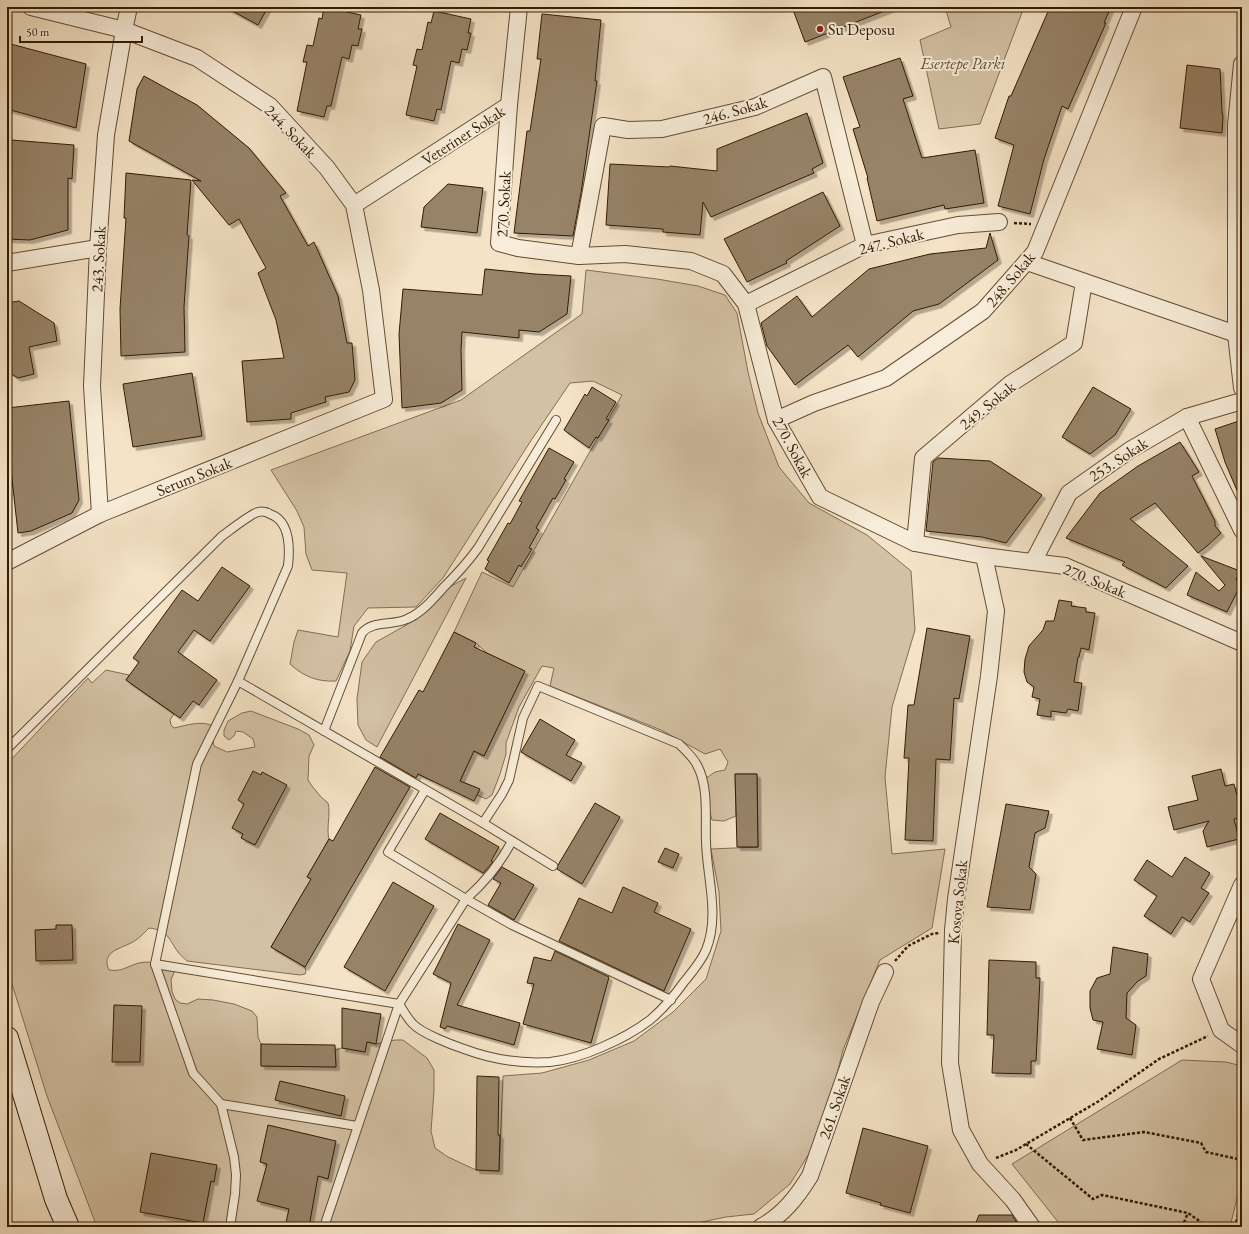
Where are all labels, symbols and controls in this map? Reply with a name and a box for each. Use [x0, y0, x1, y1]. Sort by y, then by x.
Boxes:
scale bar [20, 18, 142, 44]
place label: Su Deposu [828, 19, 896, 40]
text: 50 m [26, 24, 50, 40]
marker: Su Deposu [815, 24, 825, 34]
park label: Esertepe Parkı [920, 53, 1005, 74]
street label: 246. Sokak [700, 91, 770, 130]
street label: 244. Sokak [260, 100, 322, 163]
street label: Veteriner Sokak [417, 100, 510, 170]
street label: 270. Sokak [491, 170, 516, 238]
street label: 247. Sokak [856, 223, 926, 260]
street label: 243. Sokak [86, 225, 111, 293]
street label: 248. Sokak [981, 247, 1040, 312]
street label: 249. Sokak [955, 376, 1020, 434]
street label: 270. Sokak [768, 413, 818, 482]
street label: 253. Sokak [1085, 432, 1152, 486]
street label: Serum Sokak [153, 452, 235, 501]
street label: 270. Sokak [1060, 558, 1130, 603]
street label: Kosova Sokak [943, 858, 972, 945]
street label: 261. Sokak [814, 1072, 855, 1142]

